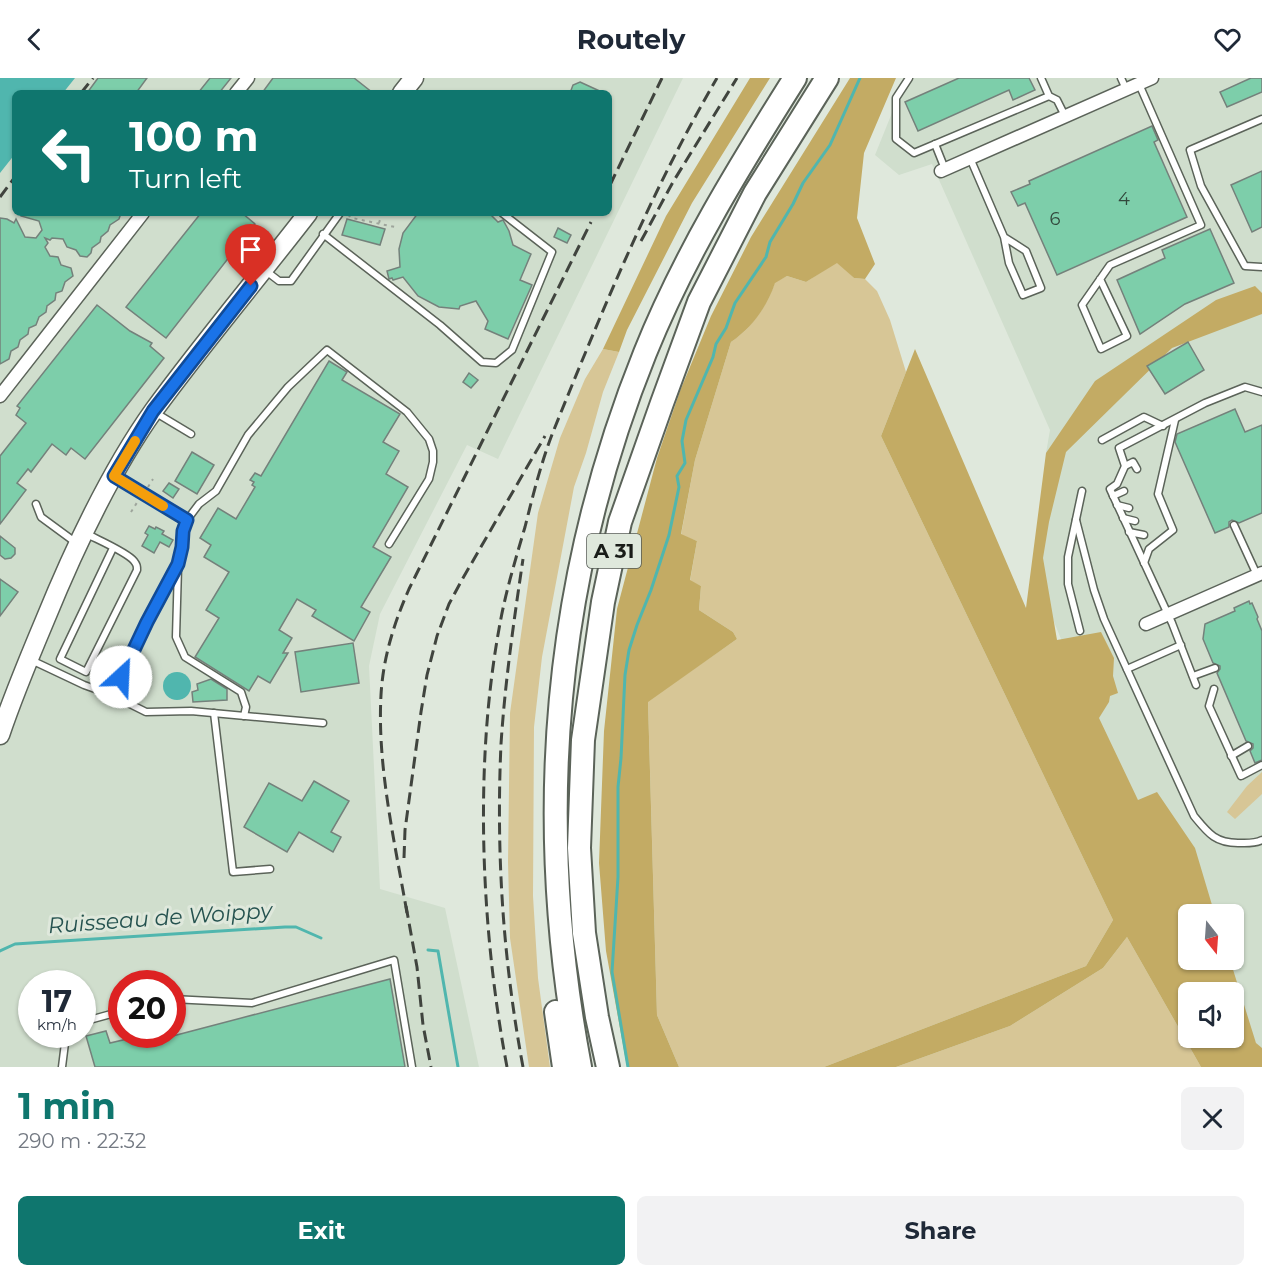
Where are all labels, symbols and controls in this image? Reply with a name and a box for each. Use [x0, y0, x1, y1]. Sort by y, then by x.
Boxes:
icon: back [18, 23, 51, 56]
text: Routely [577, 23, 685, 56]
icon: heart [1211, 23, 1244, 56]
text: 100 m [129, 110, 258, 162]
icon: left [30, 114, 108, 192]
text: Turn left [129, 162, 242, 195]
house number: 4 [1118, 188, 1130, 210]
house number: 6 [1050, 208, 1061, 230]
pin [225, 224, 276, 286]
icon: arrive [234, 233, 267, 266]
road number: A 31 [587, 534, 641, 568]
position arrow [89, 645, 153, 709]
water label: Ruisseau de Woippy [47, 897, 275, 939]
north arrow [1178, 904, 1244, 970]
map controls [1178, 904, 1244, 1048]
speed limit sign: 20 [108, 970, 186, 1048]
button: sound [1178, 982, 1244, 1048]
text: 17 [42, 983, 72, 1020]
text: km/h [37, 1015, 77, 1034]
text: 1 min [18, 1084, 116, 1128]
button: close [1181, 1087, 1244, 1150]
text: 290 m · 22:32 [18, 1129, 146, 1153]
button: Exit [18, 1196, 625, 1265]
button: Share [637, 1196, 1244, 1265]

